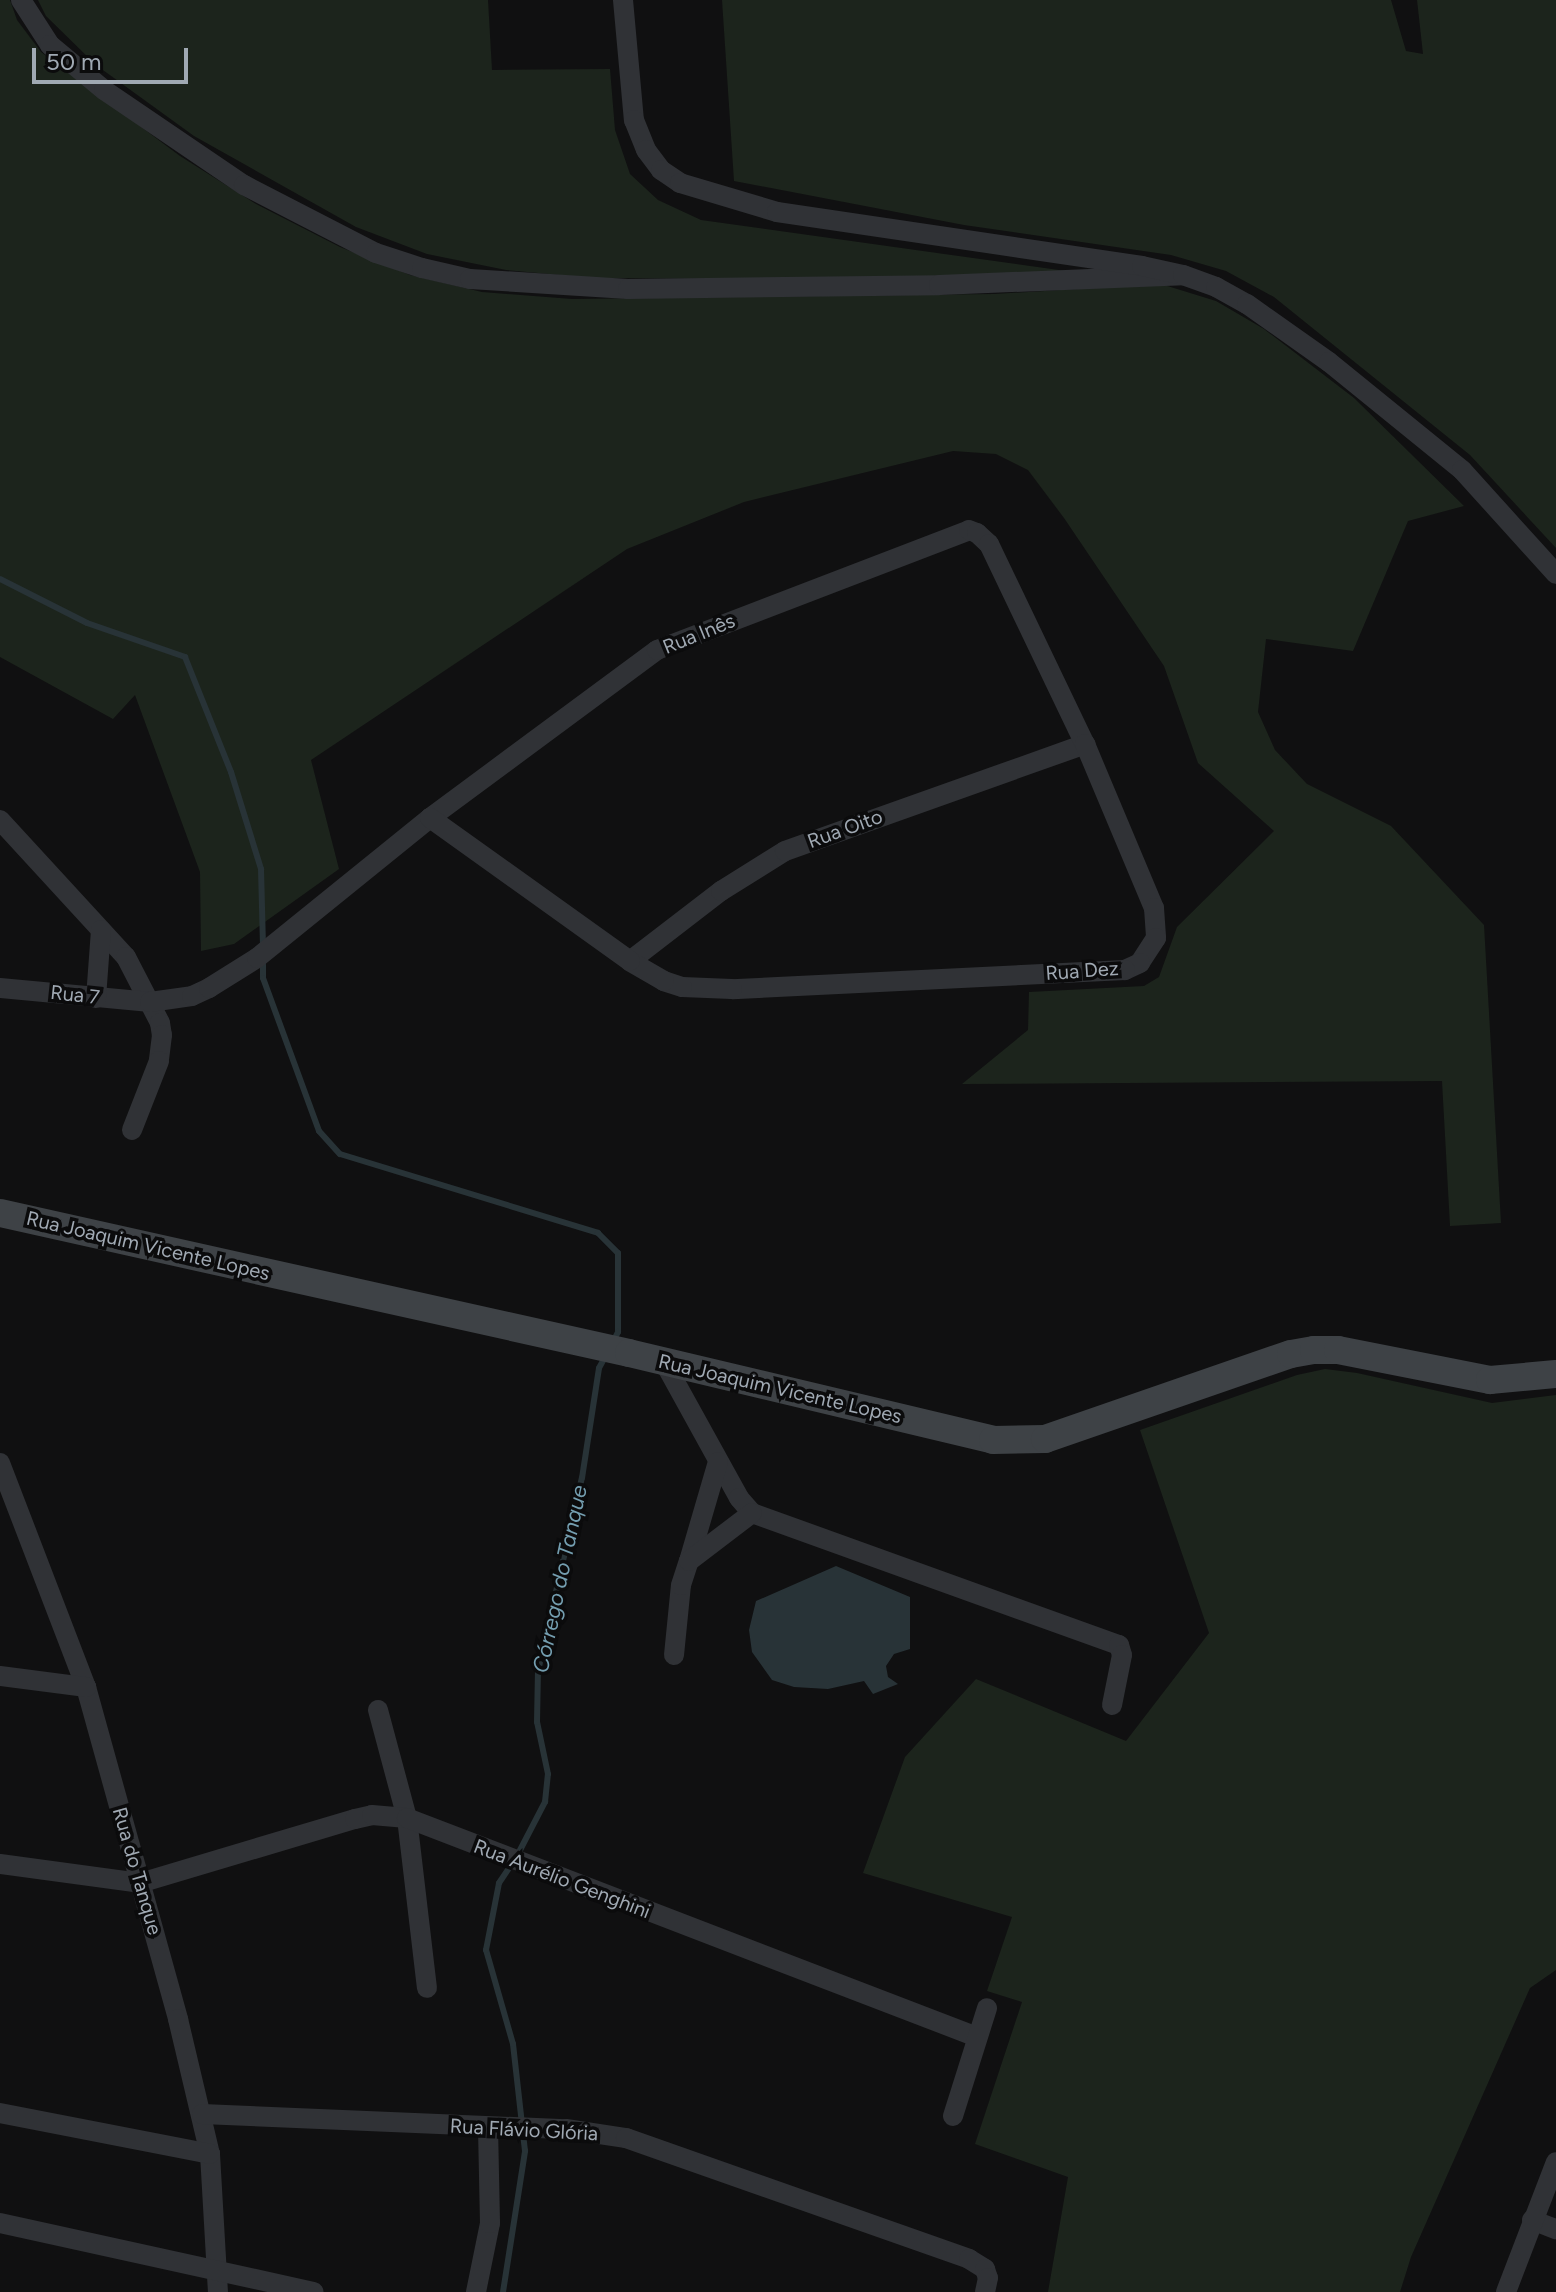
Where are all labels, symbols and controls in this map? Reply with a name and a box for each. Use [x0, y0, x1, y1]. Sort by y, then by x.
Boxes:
scale bar [36, 32, 192, 82]
text: 50 m [46, 47, 102, 76]
street label: Rua Inês [659, 609, 739, 659]
street label: Rua Oito [804, 804, 886, 854]
street label: Rua Dez [1045, 956, 1119, 986]
street label: Rua 7 [49, 980, 101, 1010]
street label: Rua Joaquim Vicente Lopes [24, 1206, 272, 1286]
street label: Rua Joaquim Vicente Lopes [656, 1349, 904, 1429]
water label: Córrego do Tanque [527, 1483, 593, 1675]
street label: Rua do Tanque [107, 1804, 167, 1938]
street label: Rua Aurélio Genghini [470, 1834, 654, 1924]
street label: Rua Flávio Glória [449, 2114, 599, 2146]

